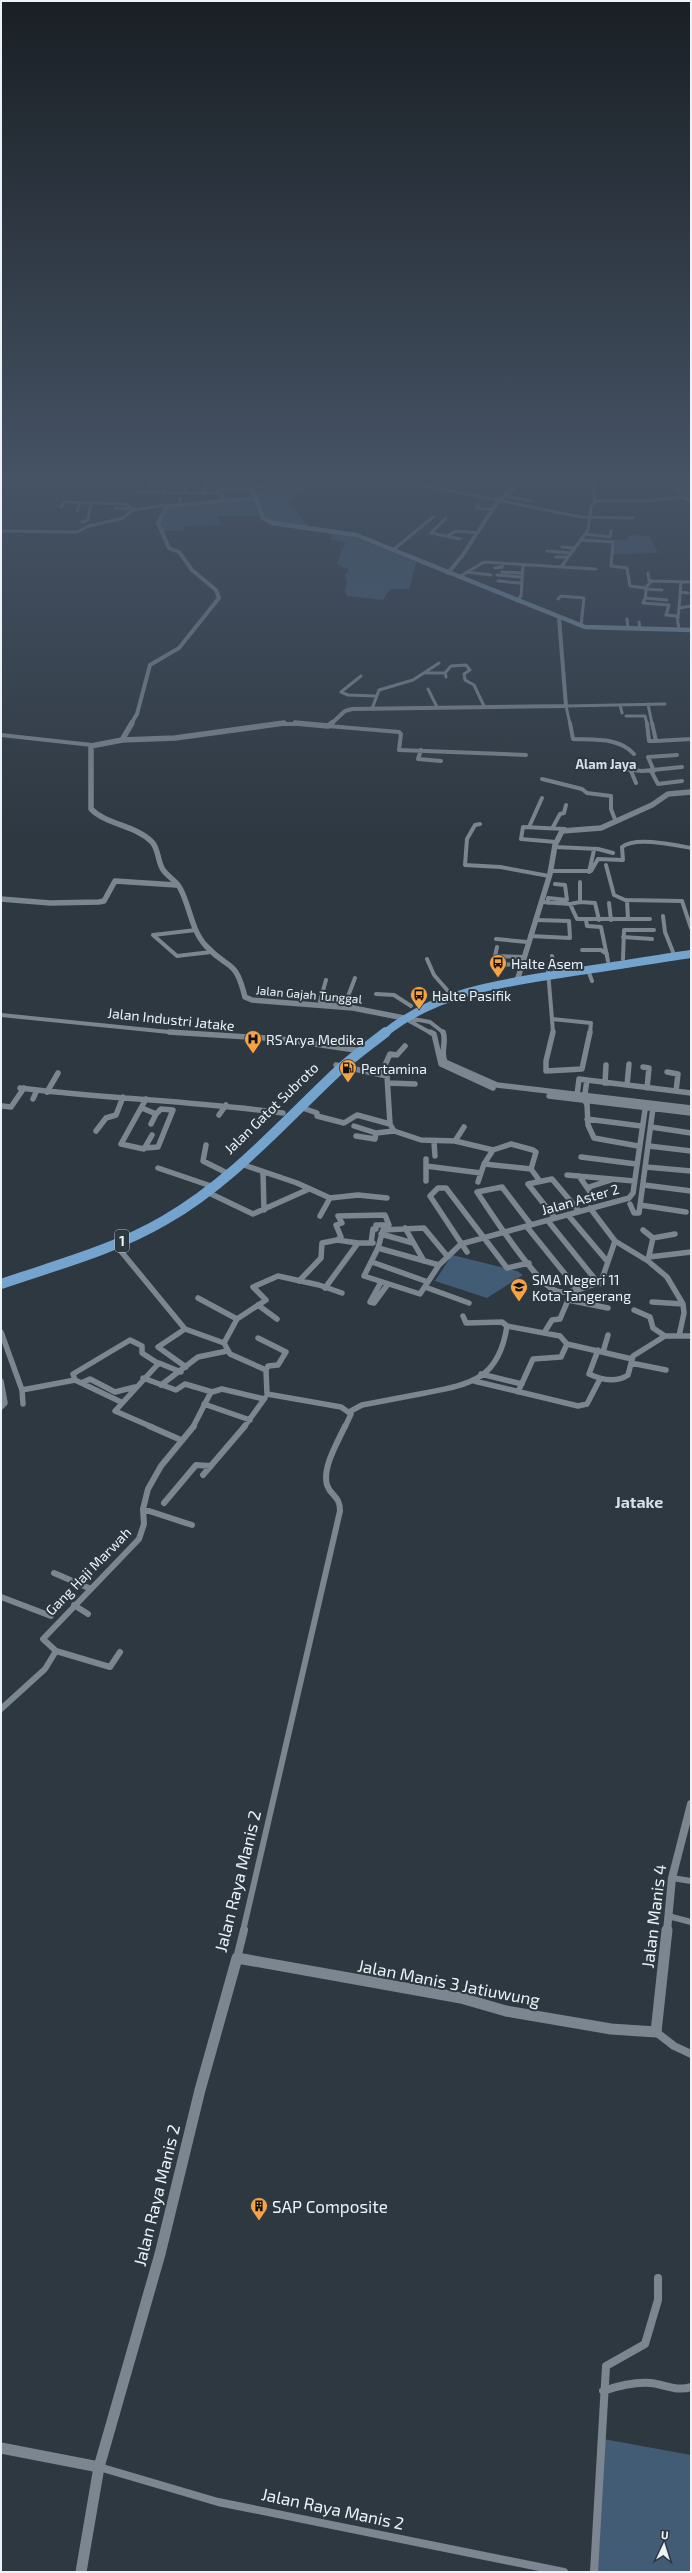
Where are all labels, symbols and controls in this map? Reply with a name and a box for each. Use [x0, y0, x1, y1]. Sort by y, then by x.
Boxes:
district label: Alam Jaya [575, 756, 637, 772]
bus stop icon: Halte Asem [488, 953, 508, 978]
place label: Halte Asem [511, 955, 583, 972]
street label: Jalan Gajah Tunggal [255, 982, 363, 1007]
bus stop icon: Halte Pasifik [409, 985, 429, 1010]
place label: Halte Pasifik [432, 987, 511, 1004]
street label: Jalan Industri Jatake [107, 1004, 235, 1034]
hospital icon: RS Arya Medika [243, 1029, 263, 1054]
place label: RS Arya Medika [266, 1031, 364, 1048]
fuel station icon: Pertamina [338, 1058, 358, 1083]
street label: Jalan Gatot Subroto [220, 1059, 322, 1157]
place label: Pertamina [361, 1060, 427, 1077]
street label: Jalan Aster 2 [539, 1180, 621, 1218]
road number: 1 [115, 1230, 129, 1252]
place label: SMA Negeri 11 Kota Tangerang [532, 1271, 631, 1304]
school or university icon: SMA Negeri 11 Kota Tangerang [509, 1277, 529, 1302]
district label: Jatake [615, 1492, 663, 1511]
street label: Gang Haji Marwah [42, 1524, 134, 1618]
street label: Jalan Raya Manis 2 [210, 1808, 265, 1954]
street label: Jalan Manis 4 [637, 1863, 669, 1969]
street label: Jalan Manis 3 Jatiuwung [356, 1954, 542, 2011]
street label: Jalan Raya Manis 2 [129, 2122, 184, 2268]
building icon: SAP Composite [249, 2196, 269, 2221]
place label: SAP Composite [272, 2196, 388, 2217]
street label: Jalan Raya Manis 2 [260, 2483, 406, 2534]
north arrow [644, 2525, 684, 2565]
text: U [661, 2528, 669, 2541]

